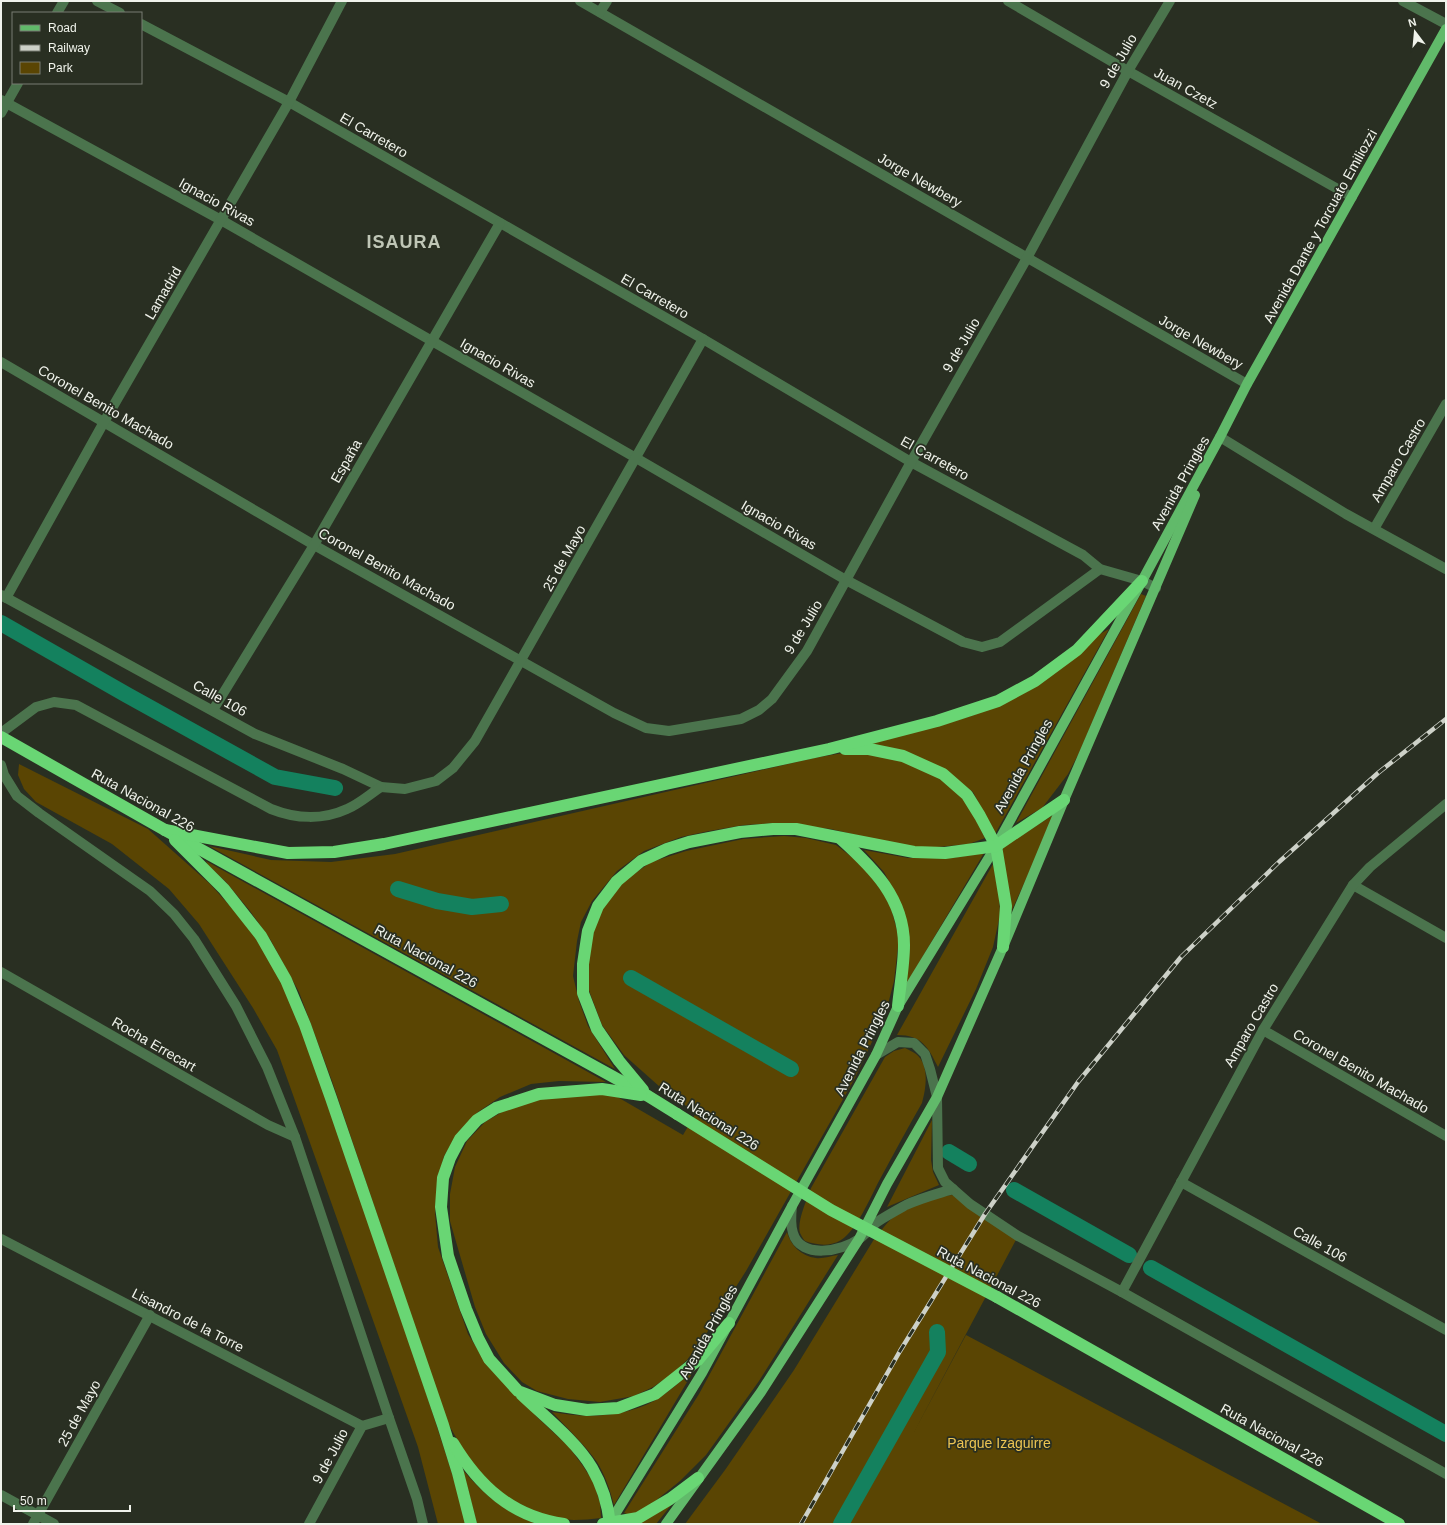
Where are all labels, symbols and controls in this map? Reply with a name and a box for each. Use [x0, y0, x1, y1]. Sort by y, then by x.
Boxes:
legend [12, 12, 142, 84]
north arrow [1395, 12, 1435, 52]
text: N [1407, 16, 1418, 29]
text: Road [48, 21, 77, 35]
street label: 9 de Julio [1096, 31, 1140, 91]
text: Railway [48, 41, 90, 55]
text: Park [48, 61, 74, 75]
street label: Juan Czetz [1151, 64, 1221, 112]
street label: El Carretero [337, 109, 411, 161]
street label: Avenida Dante y Torcuato Emiliozzi [1260, 126, 1380, 326]
street label: Jorge Newbery [875, 150, 965, 210]
street label: Ignacio Rivas [176, 175, 258, 229]
district label: ISAURA [366, 232, 442, 252]
street label: Lamadrid [141, 264, 185, 322]
street label: El Carretero [618, 270, 692, 322]
street label: Jorge Newbery [1156, 312, 1246, 372]
street label: 9 de Julio [939, 315, 983, 375]
street label: Ignacio Rivas [458, 335, 538, 391]
street label: Coronel Benito Machado [35, 362, 177, 453]
street label: Amparo Castro [1368, 415, 1429, 505]
street label: El Carretero [898, 433, 972, 483]
street label: Avenida Pringles [1148, 433, 1212, 533]
street label: España [327, 436, 365, 486]
street label: Ignacio Rivas [739, 497, 819, 553]
street label: 25 de Mayo [539, 522, 589, 594]
street label: Coronel Benito Machado [316, 525, 458, 613]
street label: 9 de Julio [781, 597, 825, 657]
street label: Calle 106 [190, 677, 250, 719]
street label: Avenida Pringles [991, 716, 1055, 816]
street label: Ruta Nacional 226 [89, 765, 197, 835]
street label: Ruta Nacional 226 [372, 921, 480, 991]
street label: Amparo Castro [1221, 980, 1282, 1070]
street label: Avenida Pringles [831, 998, 893, 1098]
street label: Rocha Errecart [109, 1014, 199, 1075]
street label: Coronel Benito Machado [1290, 1026, 1432, 1117]
street label: Ruta Nacional 226 [656, 1079, 762, 1153]
street label: Calle 106 [1290, 1223, 1350, 1265]
street label: Ruta Nacional 226 [934, 1243, 1044, 1311]
street label: Avenida Pringles [676, 1282, 740, 1382]
street label: Lisandro de la Torre [129, 1285, 247, 1355]
street label: 25 de Mayo [54, 1377, 104, 1449]
street label: Ruta Nacional 226 [1218, 1400, 1326, 1470]
street label: 9 de Julio [309, 1426, 351, 1486]
park label: Parque Izaguirre [947, 1435, 1051, 1451]
scale bar [14, 1487, 130, 1513]
text: 50 m [20, 1494, 47, 1508]

